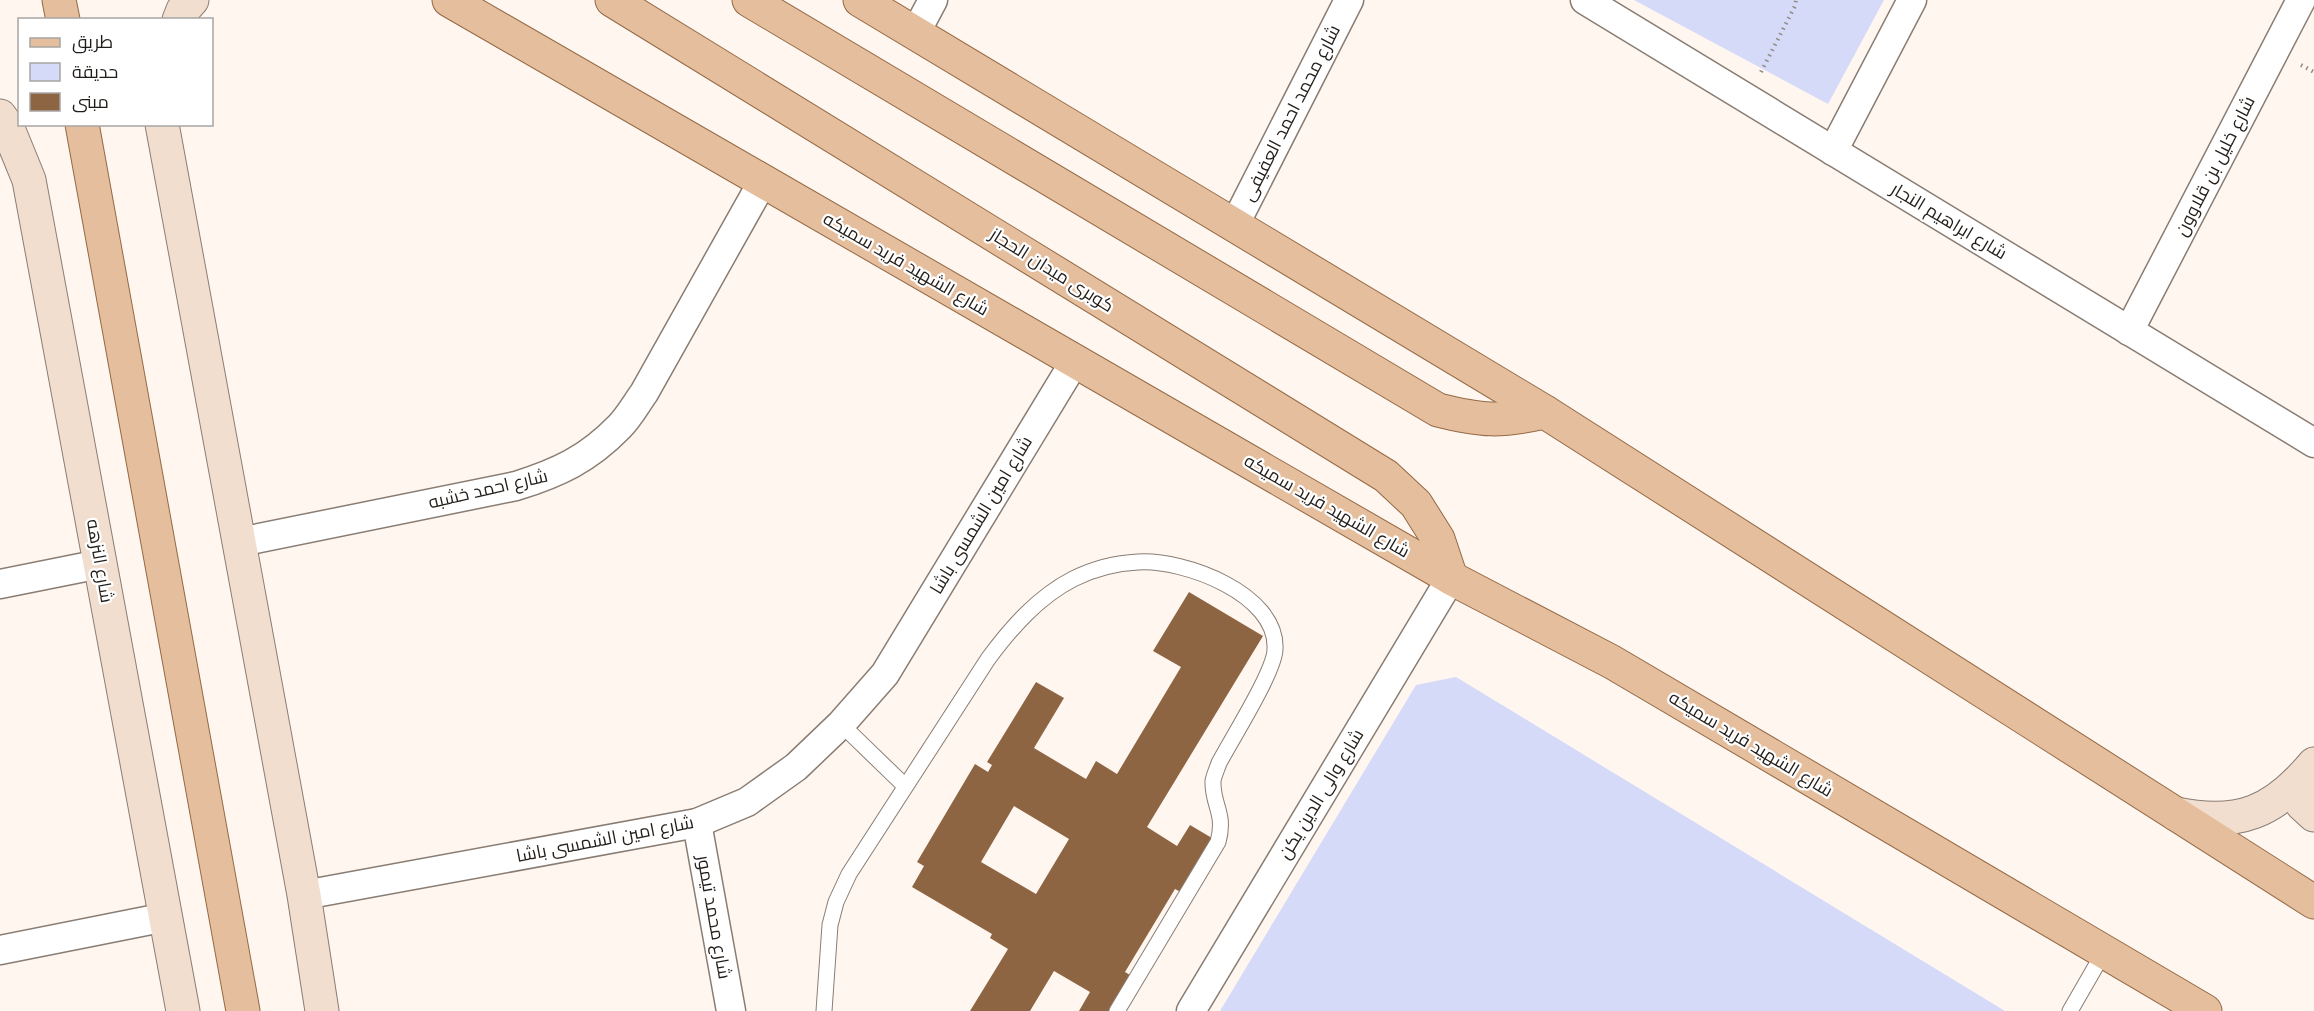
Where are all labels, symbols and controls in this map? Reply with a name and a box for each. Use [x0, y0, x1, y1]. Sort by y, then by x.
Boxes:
legend [18, 18, 213, 126]
street label: شارع محمد احمد العفيفى [1236, 21, 1346, 205]
text: طريق [72, 30, 113, 54]
text: حديقة [72, 60, 118, 83]
text: مبنى [72, 90, 109, 113]
street label: شارع خليل بن قلاوون [2169, 92, 2261, 240]
street label: شارع ابراهيم النجار [1886, 176, 2012, 265]
street label: شارع الشهيد فريد سميكه [819, 207, 993, 321]
street label: كوبرى ميدان الحجاز [985, 222, 1119, 317]
street label: شارع امين الشمسى باشا [924, 432, 1038, 598]
street label: شارع الشهيد فريد سميكه [1240, 449, 1414, 563]
street label: شارع احمد خشبه [426, 464, 550, 514]
street label: شارع النزهه [81, 517, 119, 605]
street label: شارع الشهيد فريد سميكه [1664, 685, 1838, 803]
street label: شارع والى الدين يكن [1273, 724, 1369, 864]
street label: شارع امين الشمسى باشا [514, 810, 696, 868]
street label: شارع محمد تيمور [691, 852, 737, 981]

